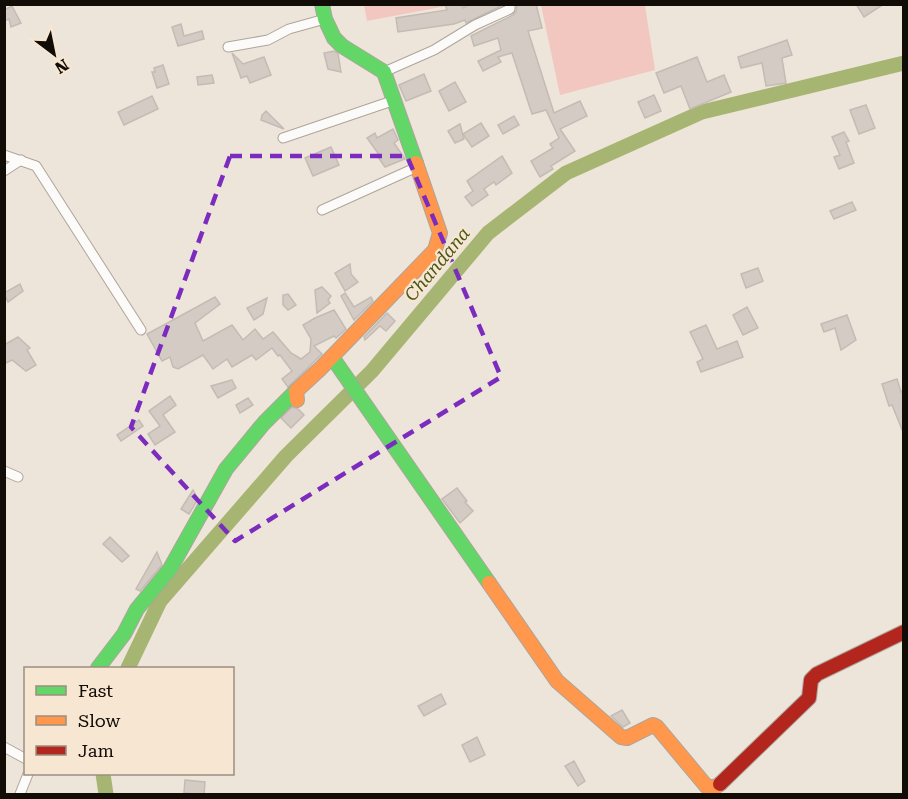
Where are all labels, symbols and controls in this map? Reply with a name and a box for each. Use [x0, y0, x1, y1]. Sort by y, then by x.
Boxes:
north arrow [24, 24, 84, 84]
text: N [51, 55, 72, 78]
water label: Chandana [400, 223, 474, 305]
legend [24, 667, 234, 775]
text: Fast [78, 680, 113, 701]
text: Slow [78, 710, 120, 731]
text: Jam [78, 740, 114, 761]

